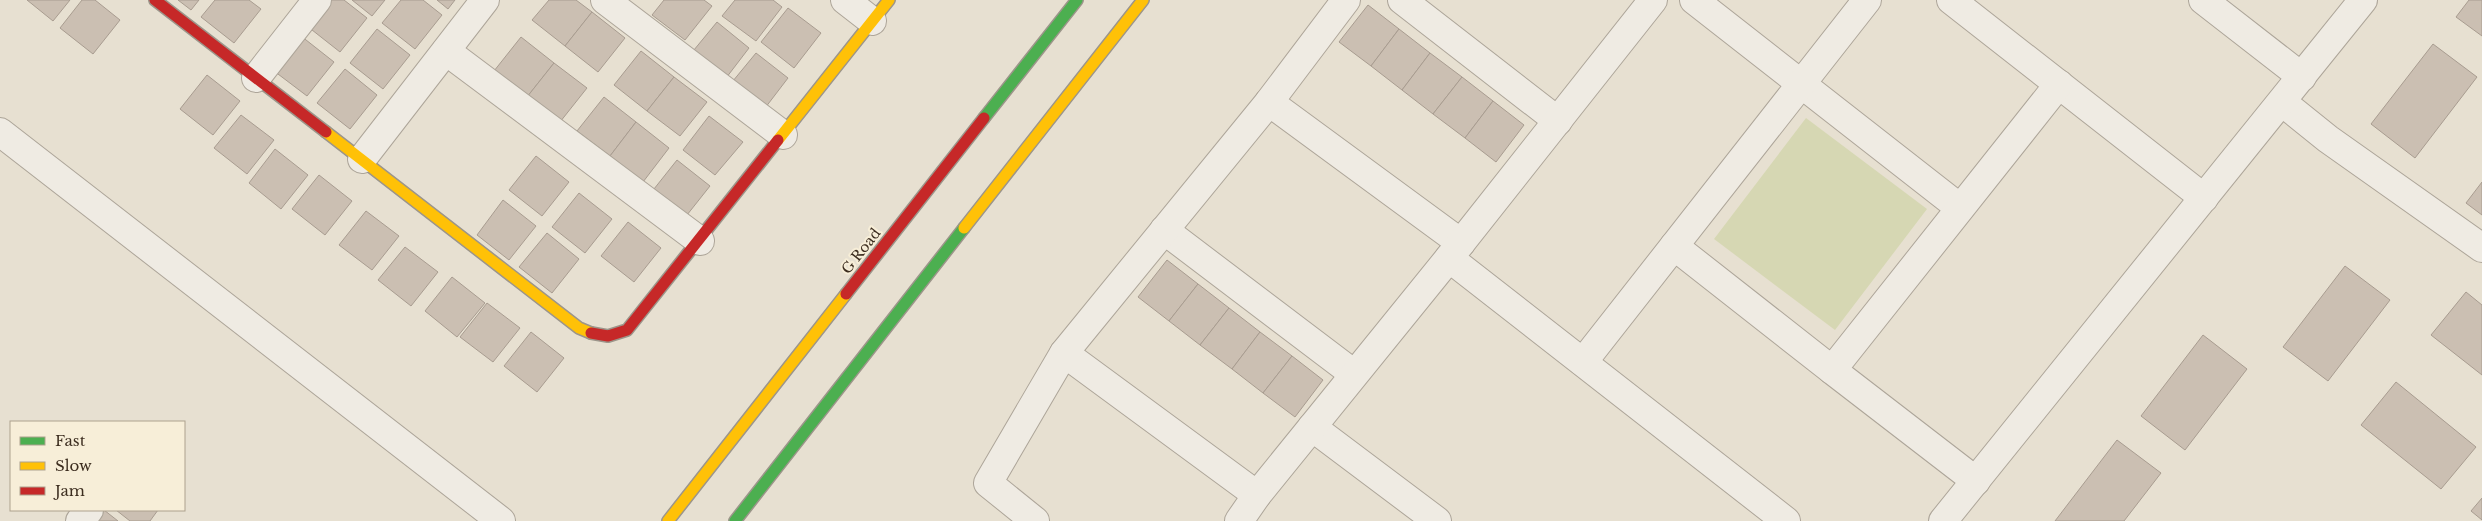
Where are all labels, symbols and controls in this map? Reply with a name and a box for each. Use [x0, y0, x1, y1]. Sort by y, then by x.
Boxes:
street label: G Road [838, 224, 885, 277]
legend [10, 421, 185, 511]
text: Fast [55, 431, 86, 450]
text: Slow [55, 456, 92, 475]
text: Jam [53, 481, 85, 500]

